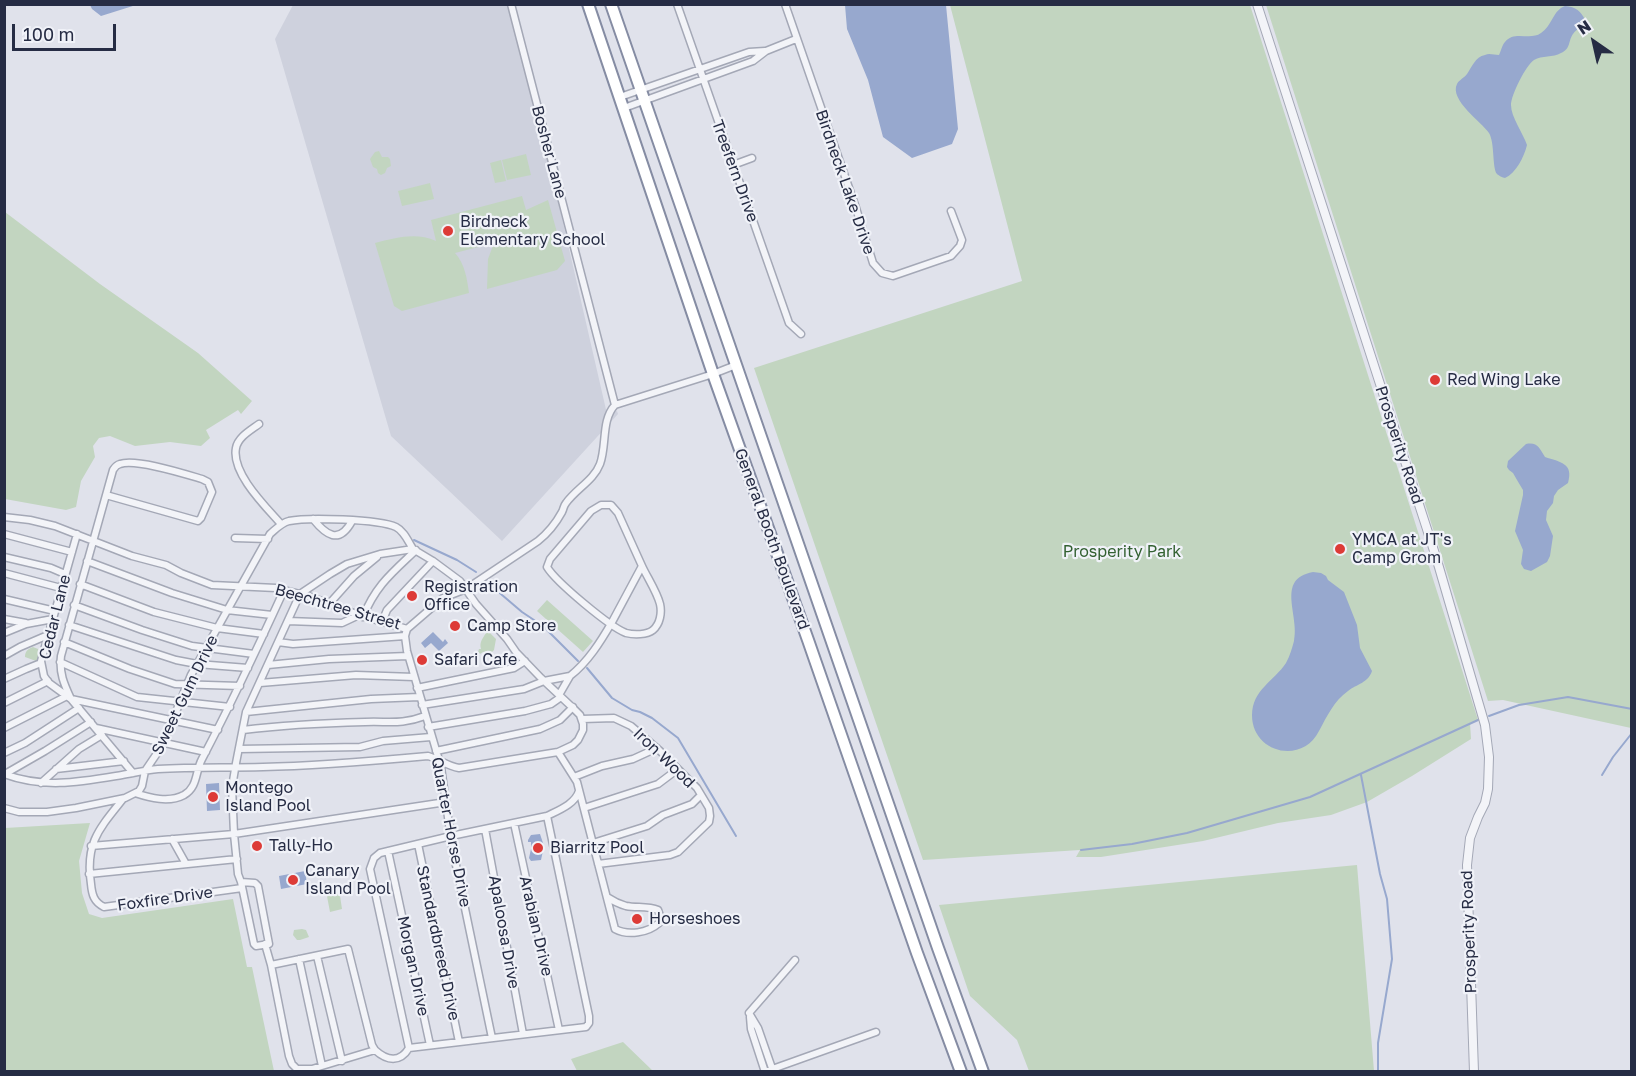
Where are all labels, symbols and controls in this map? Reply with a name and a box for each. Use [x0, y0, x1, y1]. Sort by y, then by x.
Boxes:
scale bar [15, 12, 118, 50]
north arrow [1564, 12, 1624, 72]
text: N [1573, 15, 1595, 39]
text: 100 m [23, 23, 74, 45]
street label: Bosher Lane [527, 103, 571, 201]
street label: Birdneck Lake Drive [811, 107, 879, 257]
street label: Treefern Drive [708, 117, 762, 225]
place label: Birdneck Elementary School [460, 212, 605, 250]
marker: Birdneck Elementary School [441, 224, 455, 238]
place label: Red Wing Lake [1447, 370, 1560, 390]
marker: Red Wing Lake [1428, 373, 1442, 387]
street label: Prosperity Road [1371, 383, 1427, 507]
street label: General Booth Boulevard [730, 446, 814, 632]
place label: YMCA at JT's Camp Grom [1352, 530, 1452, 568]
park label: Prosperity Park [1063, 542, 1181, 562]
marker: YMCA at JT's Camp Grom [1333, 542, 1347, 556]
street label: Cedar Lane [35, 573, 75, 661]
place label: Registration Office [424, 577, 518, 615]
street label: Beechtree Street [273, 580, 403, 634]
marker: Registration Office [405, 589, 419, 603]
place label: Camp Store [467, 616, 556, 636]
marker: Camp Store [448, 619, 462, 633]
street label: Sweet Gum Drive [148, 632, 222, 758]
place label: Safari Cafe [434, 650, 517, 670]
marker: Safari Cafe [415, 653, 429, 667]
street label: Iron Wood [629, 724, 699, 792]
street label: Quarter Horse Drive [427, 755, 475, 909]
place label: Montego Island Pool [225, 778, 311, 816]
marker: Montego Island Pool [206, 790, 220, 804]
place label: Tally-Ho [269, 836, 333, 856]
place label: Biarritz Pool [550, 838, 644, 858]
marker: Tally-Ho [250, 839, 264, 853]
marker: Biarritz Pool [531, 841, 545, 855]
place label: Canary Island Pool [305, 861, 391, 899]
street label: Standardbreed Drive [412, 864, 464, 1022]
street label: Prosperity Road [1457, 870, 1481, 994]
marker: Canary Island Pool [286, 873, 300, 887]
street label: Apaloosa Drive [485, 874, 523, 990]
street label: Arabian Drive [515, 874, 557, 978]
street label: Foxfire Drive [116, 883, 214, 915]
place label: Horseshoes [649, 909, 740, 929]
marker: Horseshoes [630, 912, 644, 926]
street label: Morgan Drive [393, 914, 433, 1018]

